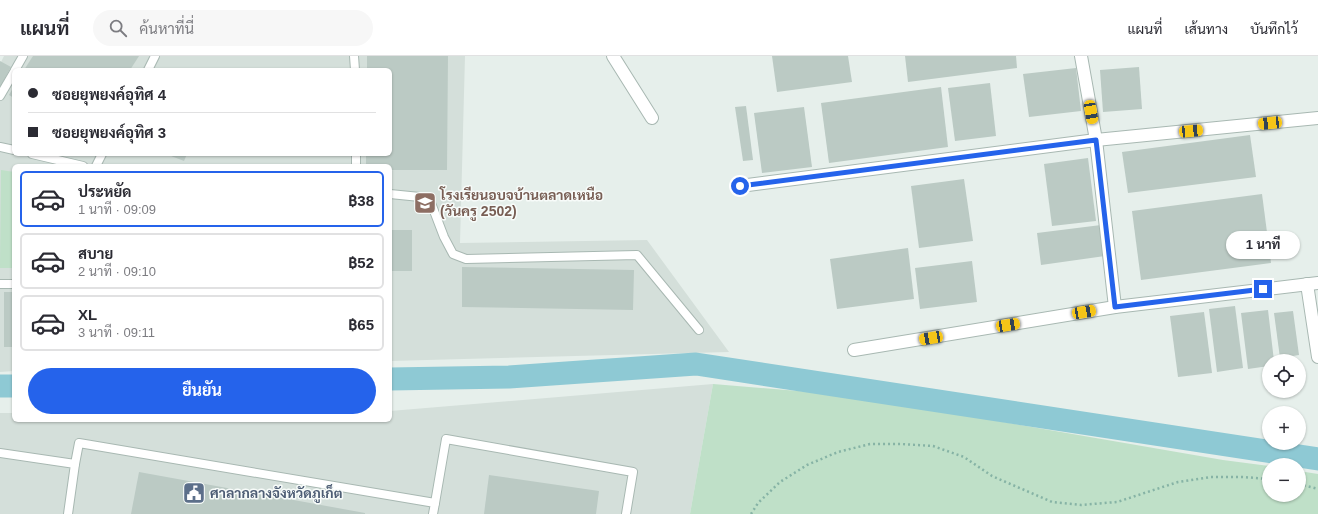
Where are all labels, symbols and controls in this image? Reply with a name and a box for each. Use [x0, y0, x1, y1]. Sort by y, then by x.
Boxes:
search box [93, 10, 373, 46]
icon: search [107, 17, 129, 39]
text: แผนที่ [20, 18, 69, 39]
text: ค้นหาที่นี่ [139, 20, 194, 37]
text: แผนที่ [1127, 21, 1162, 37]
text: เส้นทาง [1184, 21, 1228, 37]
text: บันทึกไว้ [1250, 21, 1298, 37]
text: ซอยยุพยงค์อุทิศ 4 [52, 86, 166, 103]
car [1083, 99, 1099, 125]
car [1257, 116, 1283, 130]
text: ซอยยุพยงค์อุทิศ 3 [52, 124, 166, 141]
car [1179, 124, 1203, 138]
route start [731, 177, 749, 195]
icon: car [30, 181, 66, 217]
text: ประหยัด [78, 183, 131, 200]
place label: โรงเรียนอบจบ้านตลาดเหนือ (วันครู 2502) [439, 186, 603, 222]
school or university icon: โรงเรียนอบจบ้านตลาดเหนือ (วันครู 2502) [412, 190, 438, 216]
text: ฿38 [348, 192, 374, 209]
text: 1 นาที · 09:09 [78, 202, 156, 217]
callout: 1 นาที [1226, 231, 1300, 259]
text: 1 นาที [1246, 237, 1280, 252]
icon: car [30, 243, 66, 279]
text: สบาย [78, 245, 113, 262]
text: ฿52 [348, 254, 374, 271]
text: 2 นาที · 09:10 [78, 264, 156, 279]
route end [1254, 280, 1272, 298]
car [1071, 304, 1097, 320]
icon: car [30, 305, 66, 341]
text: XL [78, 306, 97, 323]
text: ฿65 [348, 316, 374, 333]
car [995, 317, 1021, 333]
text: 3 นาที · 09:11 [78, 325, 155, 340]
car [918, 330, 944, 346]
map controls [1262, 354, 1306, 502]
button: locate [1262, 354, 1306, 398]
button: ยืนยัน [28, 368, 376, 414]
button: + [1262, 406, 1306, 450]
button: − [1262, 458, 1306, 502]
public building icon: ศาลากลางจังหวัดภูเก็ต [181, 480, 207, 506]
place label: ศาลากลางจังหวัดภูเก็ต [210, 483, 342, 504]

